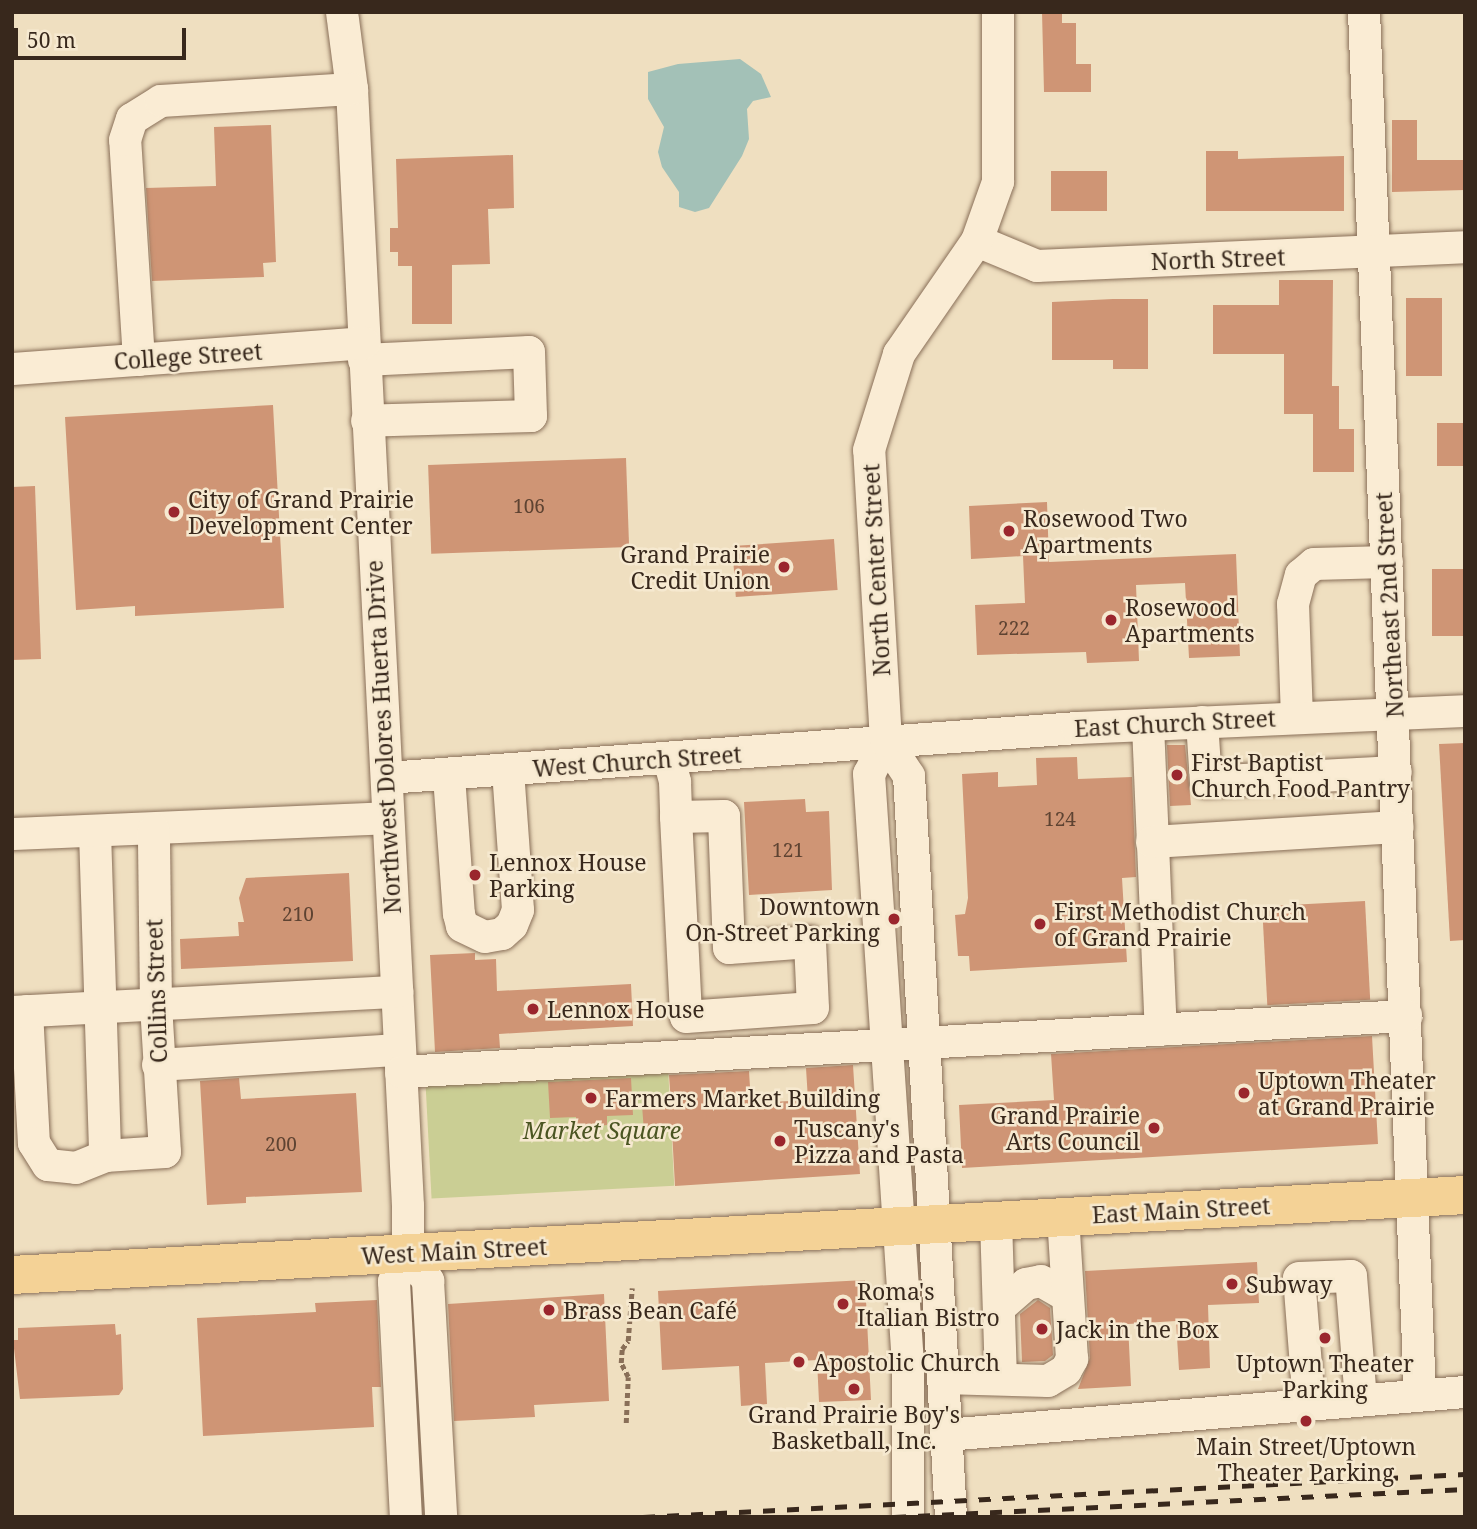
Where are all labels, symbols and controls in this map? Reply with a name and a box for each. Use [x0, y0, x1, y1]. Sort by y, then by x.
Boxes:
scale bar [18, 14, 189, 58]
text: 50 m [27, 26, 76, 54]
street label: North Street [1150, 243, 1286, 275]
street label: College Street [113, 337, 263, 375]
street label: North Center Street [857, 463, 895, 677]
place label: City of Grand Prairie Development Center [188, 485, 414, 539]
street label: Northeast 2nd Street [1369, 491, 1409, 719]
house number: 106 [513, 496, 545, 518]
marker: City of Grand Prairie Development Center [166, 504, 182, 520]
place label: Rosewood Two Apartments [1023, 504, 1188, 558]
marker: Rosewood Two Apartments [1001, 523, 1017, 539]
place label: Grand Prairie Credit Union [620, 540, 770, 594]
street label: Northwest Dolores Huerta Drive [360, 559, 406, 915]
marker: Grand Prairie Credit Union [776, 559, 792, 575]
place label: Rosewood Apartments [1125, 593, 1255, 647]
marker: Rosewood Apartments [1103, 612, 1119, 628]
house number: 222 [998, 618, 1030, 640]
street label: East Church Street [1073, 704, 1277, 742]
street label: West Church Street [531, 740, 743, 782]
place label: First Baptist Church Food Pantry [1191, 748, 1410, 802]
marker: First Baptist Church Food Pantry [1169, 767, 1185, 783]
house number: 124 [1044, 809, 1076, 831]
house number: 121 [772, 840, 804, 862]
place label: Lennox House Parking [489, 848, 647, 902]
marker: Lennox House Parking [467, 867, 483, 883]
place label: Downtown On-Street Parking [685, 892, 880, 946]
place label: First Methodist Church of Grand Prairie [1054, 897, 1306, 951]
house number: 210 [282, 904, 314, 926]
marker: Downtown On-Street Parking [886, 911, 902, 927]
marker: First Methodist Church of Grand Prairie [1032, 916, 1048, 932]
street label: Collins Street [140, 918, 172, 1064]
place label: Lennox House [547, 995, 705, 1023]
marker: Lennox House [525, 1001, 541, 1017]
place label: Uptown Theater at Grand Prairie [1258, 1066, 1436, 1120]
place label: Farmers Market Building [605, 1084, 880, 1112]
marker: Uptown Theater at Grand Prairie [1236, 1085, 1252, 1101]
marker: Farmers Market Building [583, 1090, 599, 1106]
place label: Grand Prairie Arts Council [990, 1101, 1140, 1155]
place label: Tuscany's Pizza and Pasta [794, 1114, 964, 1168]
park label: Market Square [523, 1116, 681, 1144]
marker: Grand Prairie Arts Council [1146, 1120, 1162, 1136]
marker: Tuscany's Pizza and Pasta [772, 1133, 788, 1149]
house number: 200 [265, 1134, 297, 1156]
street label: East Main Street [1091, 1192, 1271, 1228]
street label: West Main Street [360, 1232, 548, 1270]
place label: Subway [1246, 1270, 1333, 1298]
marker: Subway [1224, 1276, 1240, 1292]
place label: Roma's Italian Bistro [857, 1277, 1000, 1331]
place label: Brass Bean Café [563, 1296, 737, 1324]
marker: Roma's Italian Bistro [835, 1296, 851, 1312]
marker: Brass Bean Café [541, 1302, 557, 1318]
place label: Jack in the Box [1056, 1315, 1219, 1343]
marker: Jack in the Box [1034, 1321, 1050, 1337]
marker: Uptown Theater Parking [1317, 1330, 1333, 1346]
place label: Apostolic Church [813, 1348, 1000, 1376]
place label: Uptown Theater Parking [1236, 1349, 1414, 1403]
marker: Apostolic Church [791, 1354, 807, 1370]
marker: Grand Prairie Boy's Basketball, Inc. [846, 1381, 862, 1397]
place label: Grand Prairie Boy's Basketball, Inc. [748, 1400, 960, 1454]
marker: Main Street/Uptown Theater Parking [1298, 1413, 1314, 1429]
place label: Main Street/Uptown Theater Parking [1196, 1432, 1416, 1486]

